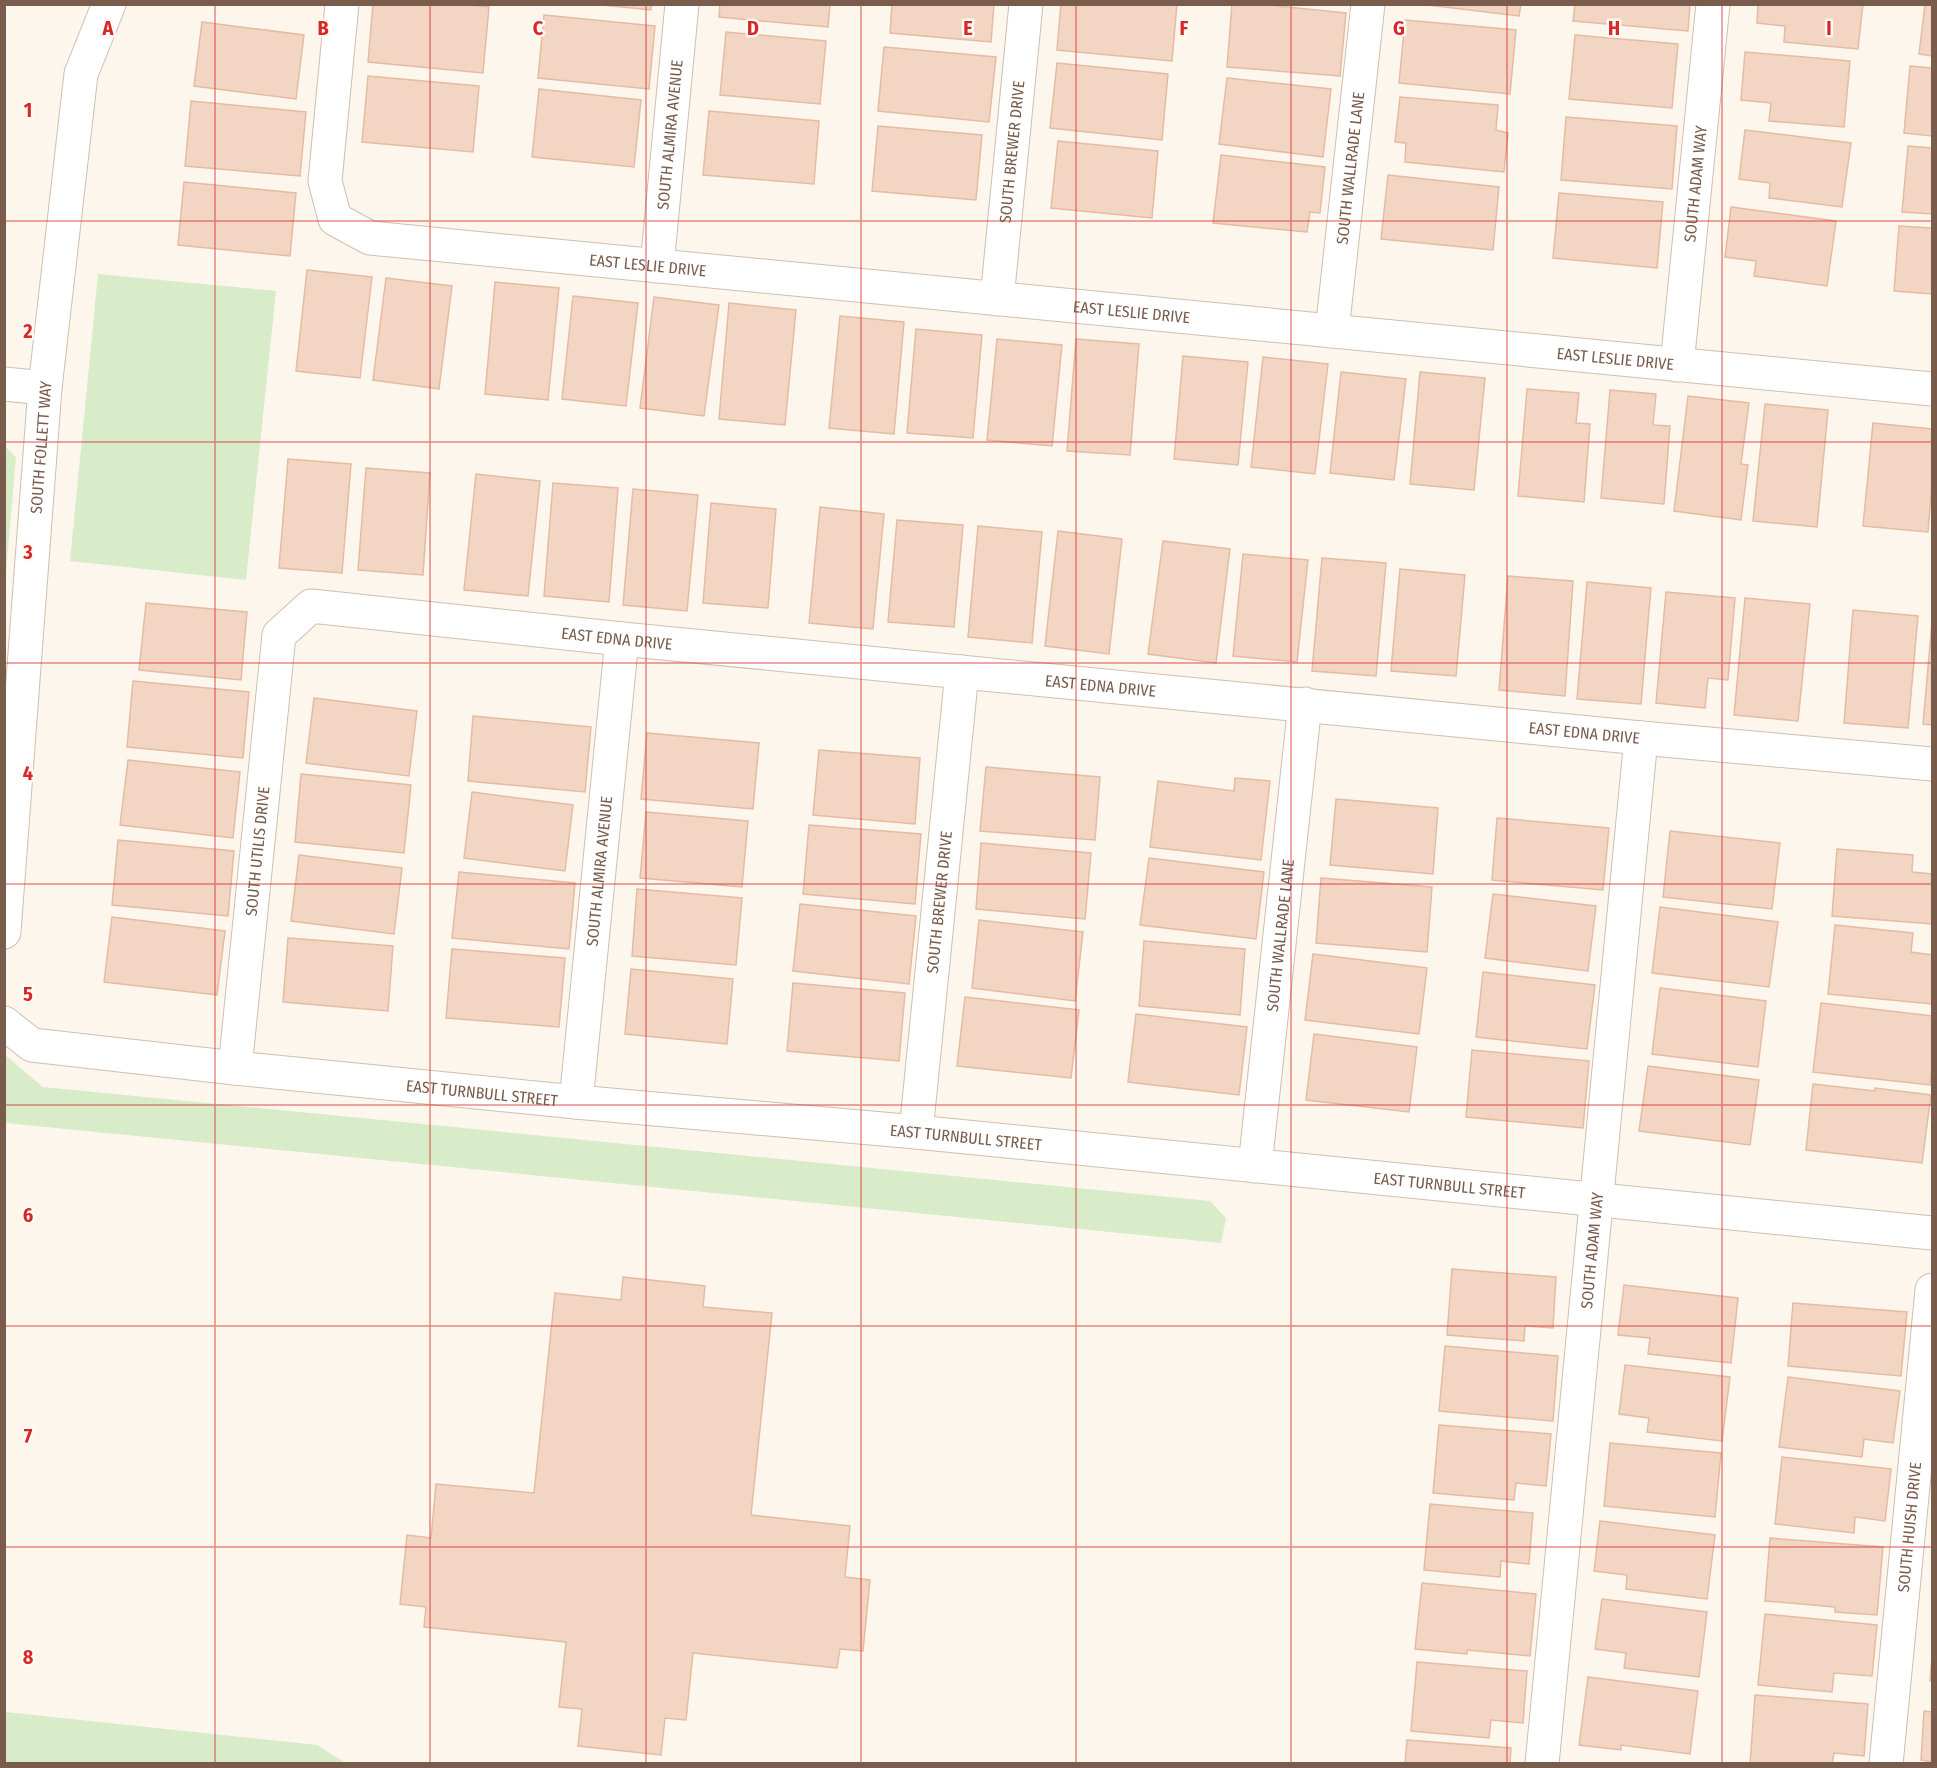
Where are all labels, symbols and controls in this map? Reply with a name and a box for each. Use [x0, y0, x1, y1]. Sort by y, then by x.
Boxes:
text: A [102, 16, 115, 40]
text: B [317, 16, 329, 40]
text: C [533, 16, 544, 40]
text: D [747, 16, 759, 40]
text: E [963, 16, 973, 40]
text: F [1180, 16, 1189, 40]
text: G [1393, 16, 1405, 40]
text: H [1608, 16, 1620, 40]
text: I [1826, 16, 1832, 40]
street label: SOUTH ALMIRA AVENUE [653, 59, 686, 211]
street label: SOUTH BREWER DRIVE [995, 80, 1028, 224]
street label: SOUTH WALLRADE LANE [1332, 91, 1368, 245]
text: 1 [24, 98, 32, 122]
street label: SOUTH ADAM WAY [1680, 125, 1710, 243]
street label: EAST LESLIE DRIVE [588, 250, 707, 280]
street label: EAST LESLIE DRIVE [1072, 297, 1191, 327]
text: 2 [22, 319, 33, 343]
street label: EAST LESLIE DRIVE [1556, 343, 1675, 373]
street label: SOUTH FOLLETT WAY [26, 380, 55, 514]
text: 3 [22, 540, 33, 564]
street label: EAST EDNA DRIVE [561, 623, 673, 653]
street label: EAST EDNA DRIVE [1044, 671, 1157, 700]
street label: EAST EDNA DRIVE [1528, 718, 1641, 747]
text: 4 [23, 761, 33, 785]
street label: SOUTH UTILIS DRIVE [241, 785, 273, 917]
street label: SOUTH ALMIRA AVENUE [582, 795, 616, 947]
street label: SOUTH BREWER DRIVE [922, 830, 956, 974]
street label: SOUTH WALLRADE LANE [1262, 858, 1298, 1013]
text: 5 [23, 982, 33, 1006]
street label: EAST TURNBULL STREET [405, 1076, 559, 1110]
street label: EAST TURNBULL STREET [889, 1120, 1043, 1154]
street label: EAST TURNBULL STREET [1373, 1168, 1527, 1202]
street label: SOUTH ADAM WAY [1576, 1191, 1607, 1310]
text: 6 [23, 1203, 33, 1227]
text: 7 [24, 1424, 33, 1448]
street label: SOUTH HUISH DRIVE [1893, 1461, 1925, 1593]
text: 8 [23, 1645, 34, 1669]

